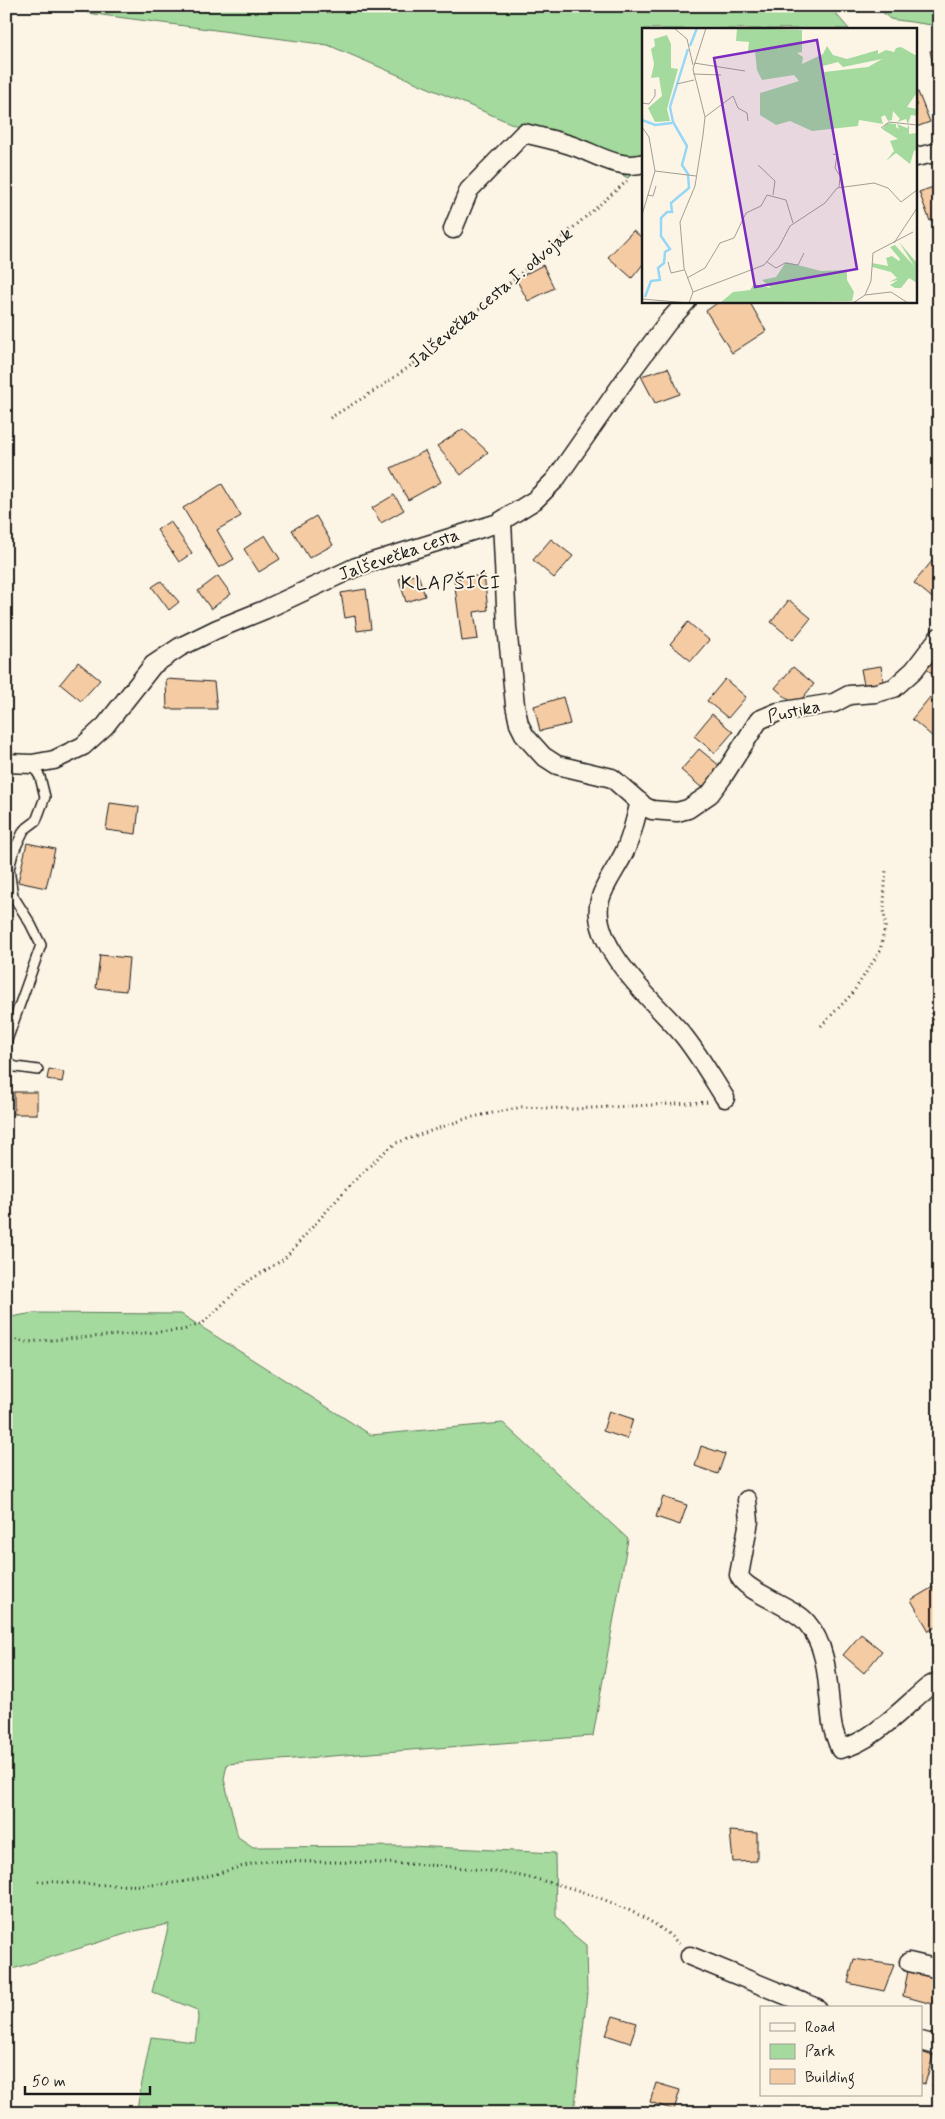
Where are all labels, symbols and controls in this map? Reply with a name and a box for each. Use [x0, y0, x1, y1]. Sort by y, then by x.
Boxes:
inset map [642, 28, 918, 302]
street label: Jalševečka cesta I. odvojak [404, 222, 578, 374]
street label: Jalševečka cesta [336, 523, 462, 587]
district label: KLAPŠIĆI [401, 569, 501, 596]
street label: Pustika [765, 695, 823, 729]
legend [760, 2006, 922, 2096]
text: Road [805, 2018, 835, 2038]
text: Park [805, 2042, 835, 2062]
scale bar [25, 2064, 150, 2096]
text: Building [805, 2068, 855, 2089]
text: 50 m [32, 2072, 66, 2092]

